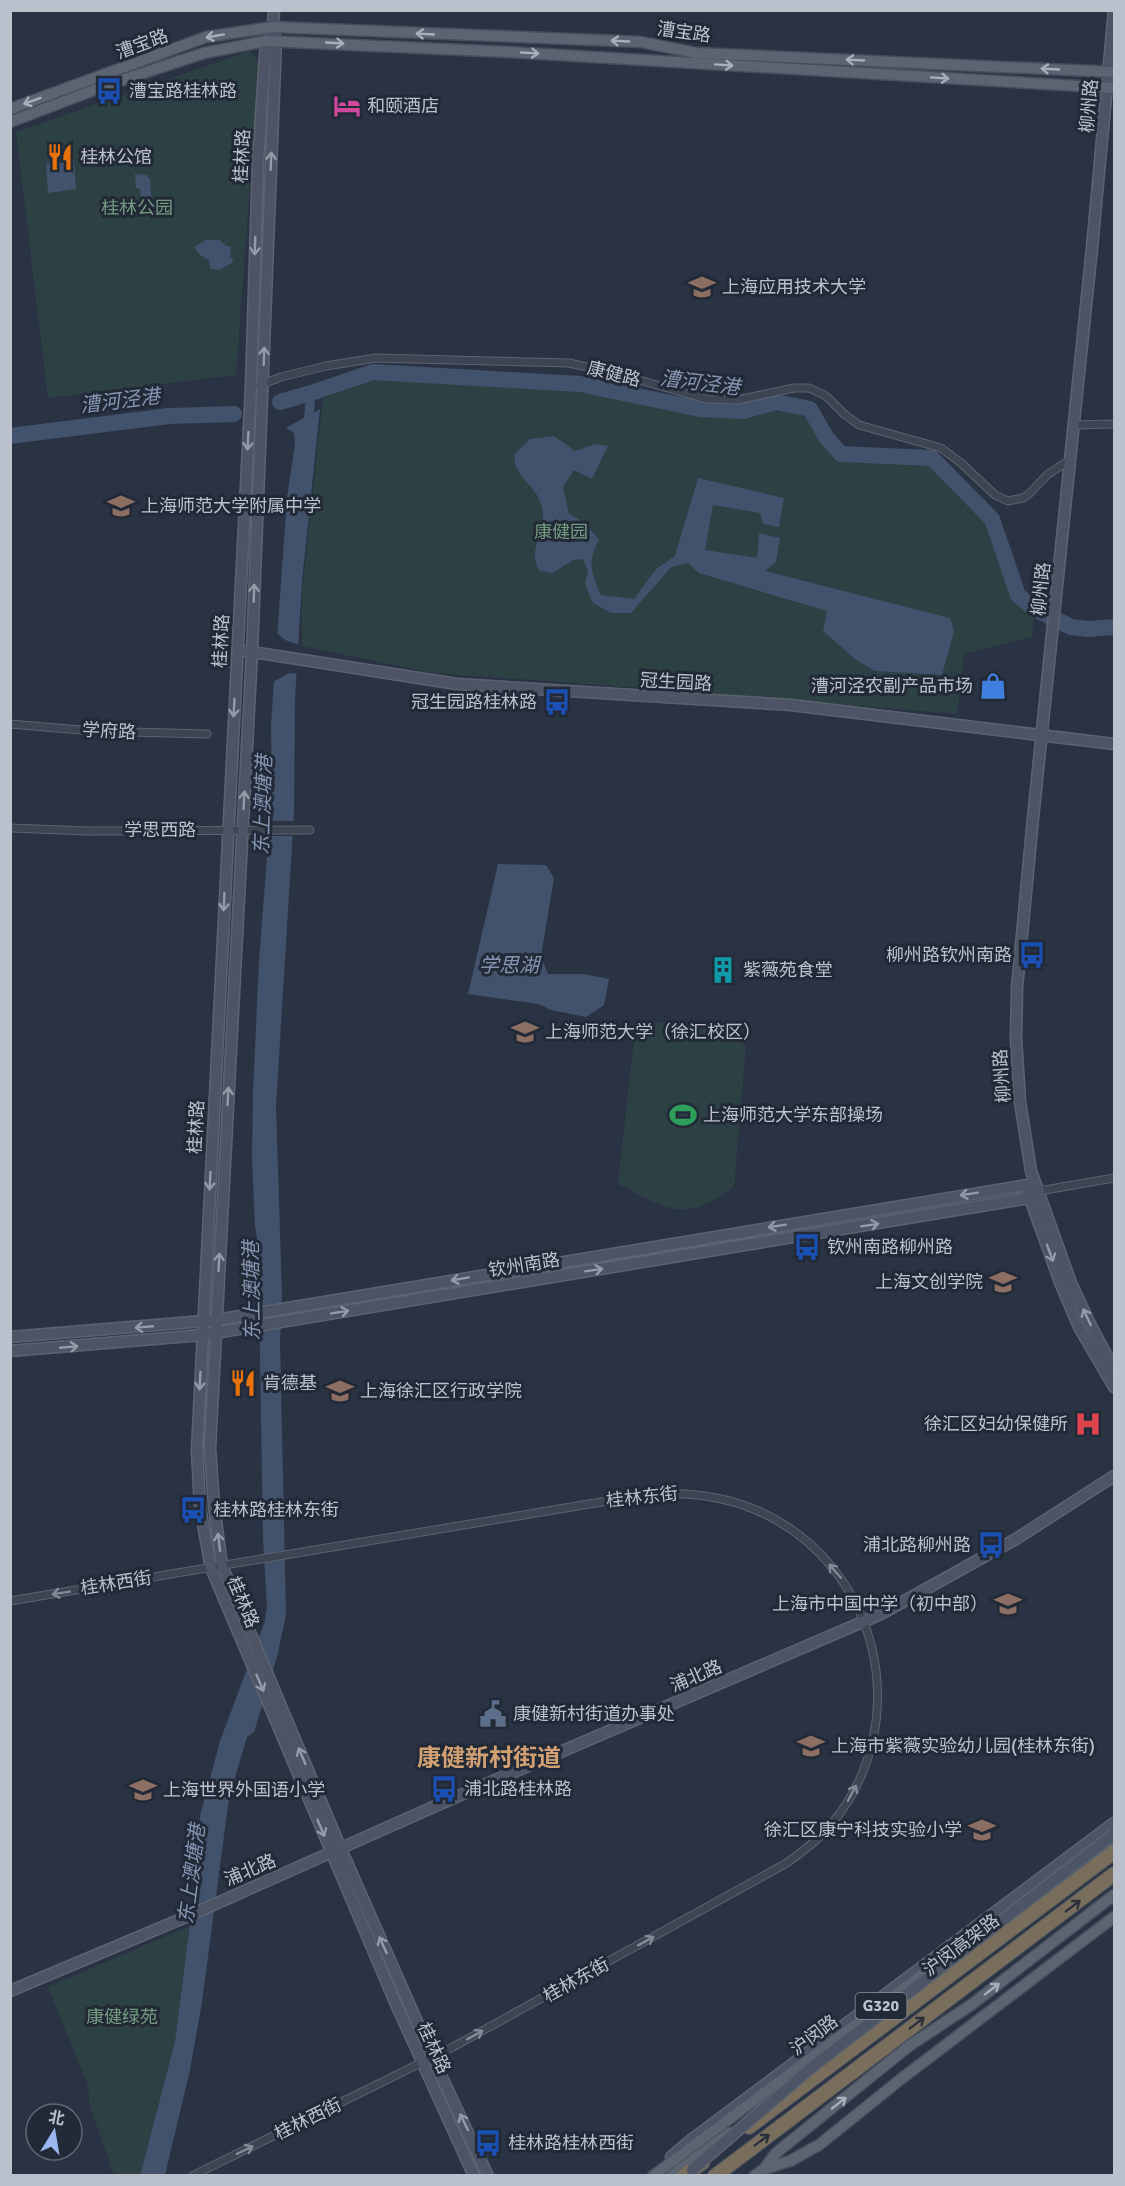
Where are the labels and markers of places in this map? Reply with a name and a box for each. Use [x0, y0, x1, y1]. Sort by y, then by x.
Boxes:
bus stop icon: 漕宝路桂林路 [94, 76, 124, 106]
place label: 漕宝路桂林路 [129, 80, 237, 102]
hotel icon: 和颐酒店 [332, 91, 362, 121]
place label: 和颐酒店 [367, 95, 439, 117]
restaurant icon: 桂林公馆 [45, 142, 75, 172]
place label: 桂林公馆 [80, 146, 152, 168]
school or university icon: 上海应用技术大学 [687, 272, 717, 302]
place label: 上海应用技术大学 [722, 276, 866, 298]
school or university icon: 上海师范大学附属中学 [106, 491, 136, 521]
place label: 上海师范大学附属中学 [141, 495, 321, 517]
shop icon: 漕河泾农副产品市场 [978, 671, 1008, 701]
place label: 漕河泾农副产品市场 [811, 675, 973, 697]
bus stop icon: 冠生园路桂林路 [542, 687, 572, 717]
place label: 冠生园路桂林路 [411, 691, 537, 713]
bus stop icon: 柳州路钦州南路 [1017, 940, 1047, 970]
place label: 柳州路钦州南路 [886, 944, 1012, 966]
building icon: 紫薇苑食堂 [708, 955, 738, 985]
place label: 紫薇苑食堂 [743, 959, 833, 981]
school or university icon: 上海师范大学（徐汇校区） [510, 1017, 540, 1047]
place label: 上海师范大学（徐汇校区） [545, 1021, 761, 1043]
sports icon: 上海师范大学东部操场 [668, 1100, 698, 1130]
place label: 上海师范大学东部操场 [703, 1104, 883, 1126]
bus stop icon: 钦州南路柳州路 [792, 1232, 822, 1262]
place label: 钦州南路柳州路 [827, 1236, 953, 1258]
school or university icon: 上海文创学院 [988, 1267, 1018, 1297]
place label: 上海文创学院 [875, 1271, 983, 1293]
restaurant icon: 肯德基 [228, 1368, 258, 1398]
place label: 肯德基 [263, 1372, 317, 1394]
school or university icon: 上海徐汇区行政学院 [325, 1376, 355, 1406]
place label: 上海徐汇区行政学院 [360, 1380, 522, 1402]
hospital icon: 徐汇区妇幼保健所 [1073, 1409, 1103, 1439]
place label: 徐汇区妇幼保健所 [924, 1413, 1068, 1435]
bus stop icon: 桂林路桂林东街 [178, 1495, 208, 1525]
place label: 桂林路桂林东街 [213, 1499, 339, 1521]
bus stop icon: 浦北路柳州路 [976, 1530, 1006, 1560]
place label: 浦北路柳州路 [863, 1534, 971, 1556]
school or university icon: 上海市中国中学（初中部） [993, 1589, 1023, 1619]
place label: 上海市中国中学（初中部） [772, 1593, 988, 1615]
public building icon: 康健新村街道办事处 [478, 1699, 508, 1729]
place label: 康健新村街道办事处 [513, 1703, 675, 1725]
school or university icon: 上海市紫薇实验幼儿园(桂林东街) [796, 1731, 826, 1761]
place label: 上海市紫薇实验幼儿园(桂林东街) [831, 1735, 1095, 1757]
bus stop icon: 浦北路桂林路 [429, 1774, 459, 1804]
school or university icon: 上海世界外国语小学 [128, 1775, 158, 1805]
place label: 浦北路桂林路 [464, 1778, 572, 1800]
place label: 上海世界外国语小学 [163, 1779, 325, 1801]
school or university icon: 徐汇区康宁科技实验小学 [967, 1815, 997, 1845]
place label: 徐汇区康宁科技实验小学 [764, 1819, 962, 1841]
bus stop icon: 桂林路桂林西街 [473, 2128, 503, 2158]
place label: 桂林路桂林西街 [508, 2132, 634, 2154]

